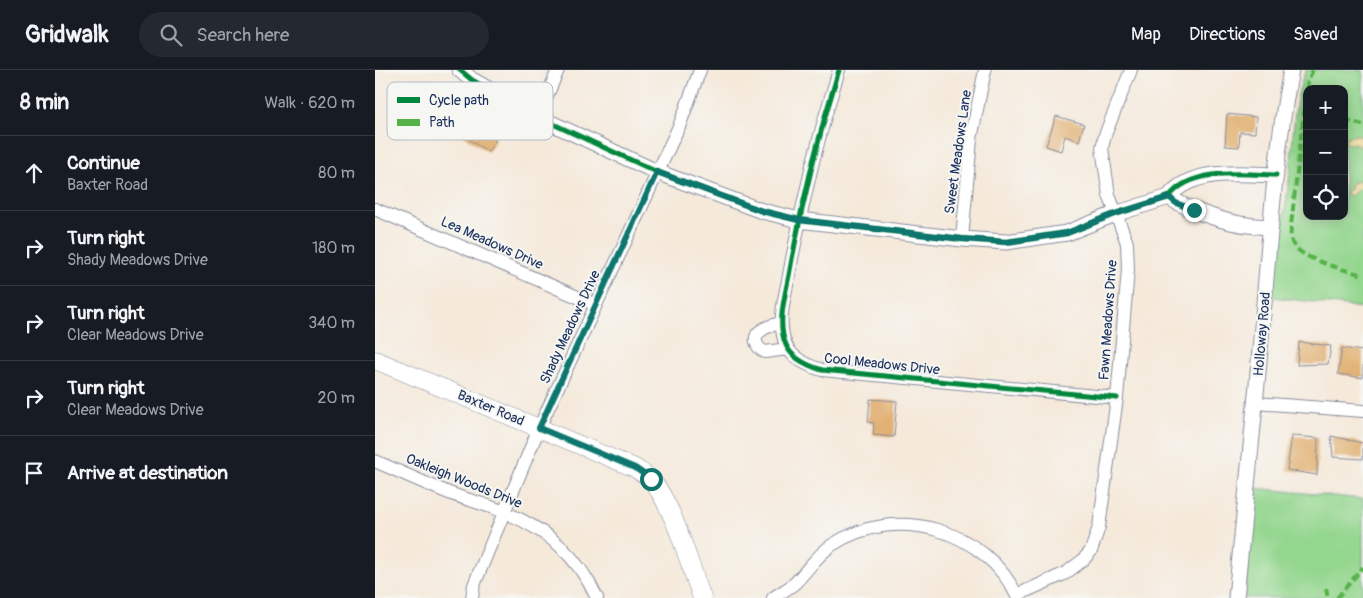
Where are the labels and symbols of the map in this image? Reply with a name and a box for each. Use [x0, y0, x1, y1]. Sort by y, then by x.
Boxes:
legend [387, 82, 553, 140]
street label: Sweet Meadows Lane [941, 89, 975, 215]
text: Cycle path [429, 92, 489, 109]
text: Path [429, 114, 454, 131]
route end [1183, 199, 1206, 222]
street label: Lea Meadows Drive [438, 213, 546, 273]
street label: Fawn Meadows Drive [1095, 259, 1121, 381]
street label: Shady Meadows Drive [536, 268, 604, 386]
street label: Holloway Road [1250, 291, 1274, 377]
street label: Cool Meadows Drive [823, 349, 941, 379]
street label: Baxter Road [455, 386, 527, 430]
street label: Oakleigh Woods Drive [403, 450, 525, 512]
route start [640, 468, 663, 491]

